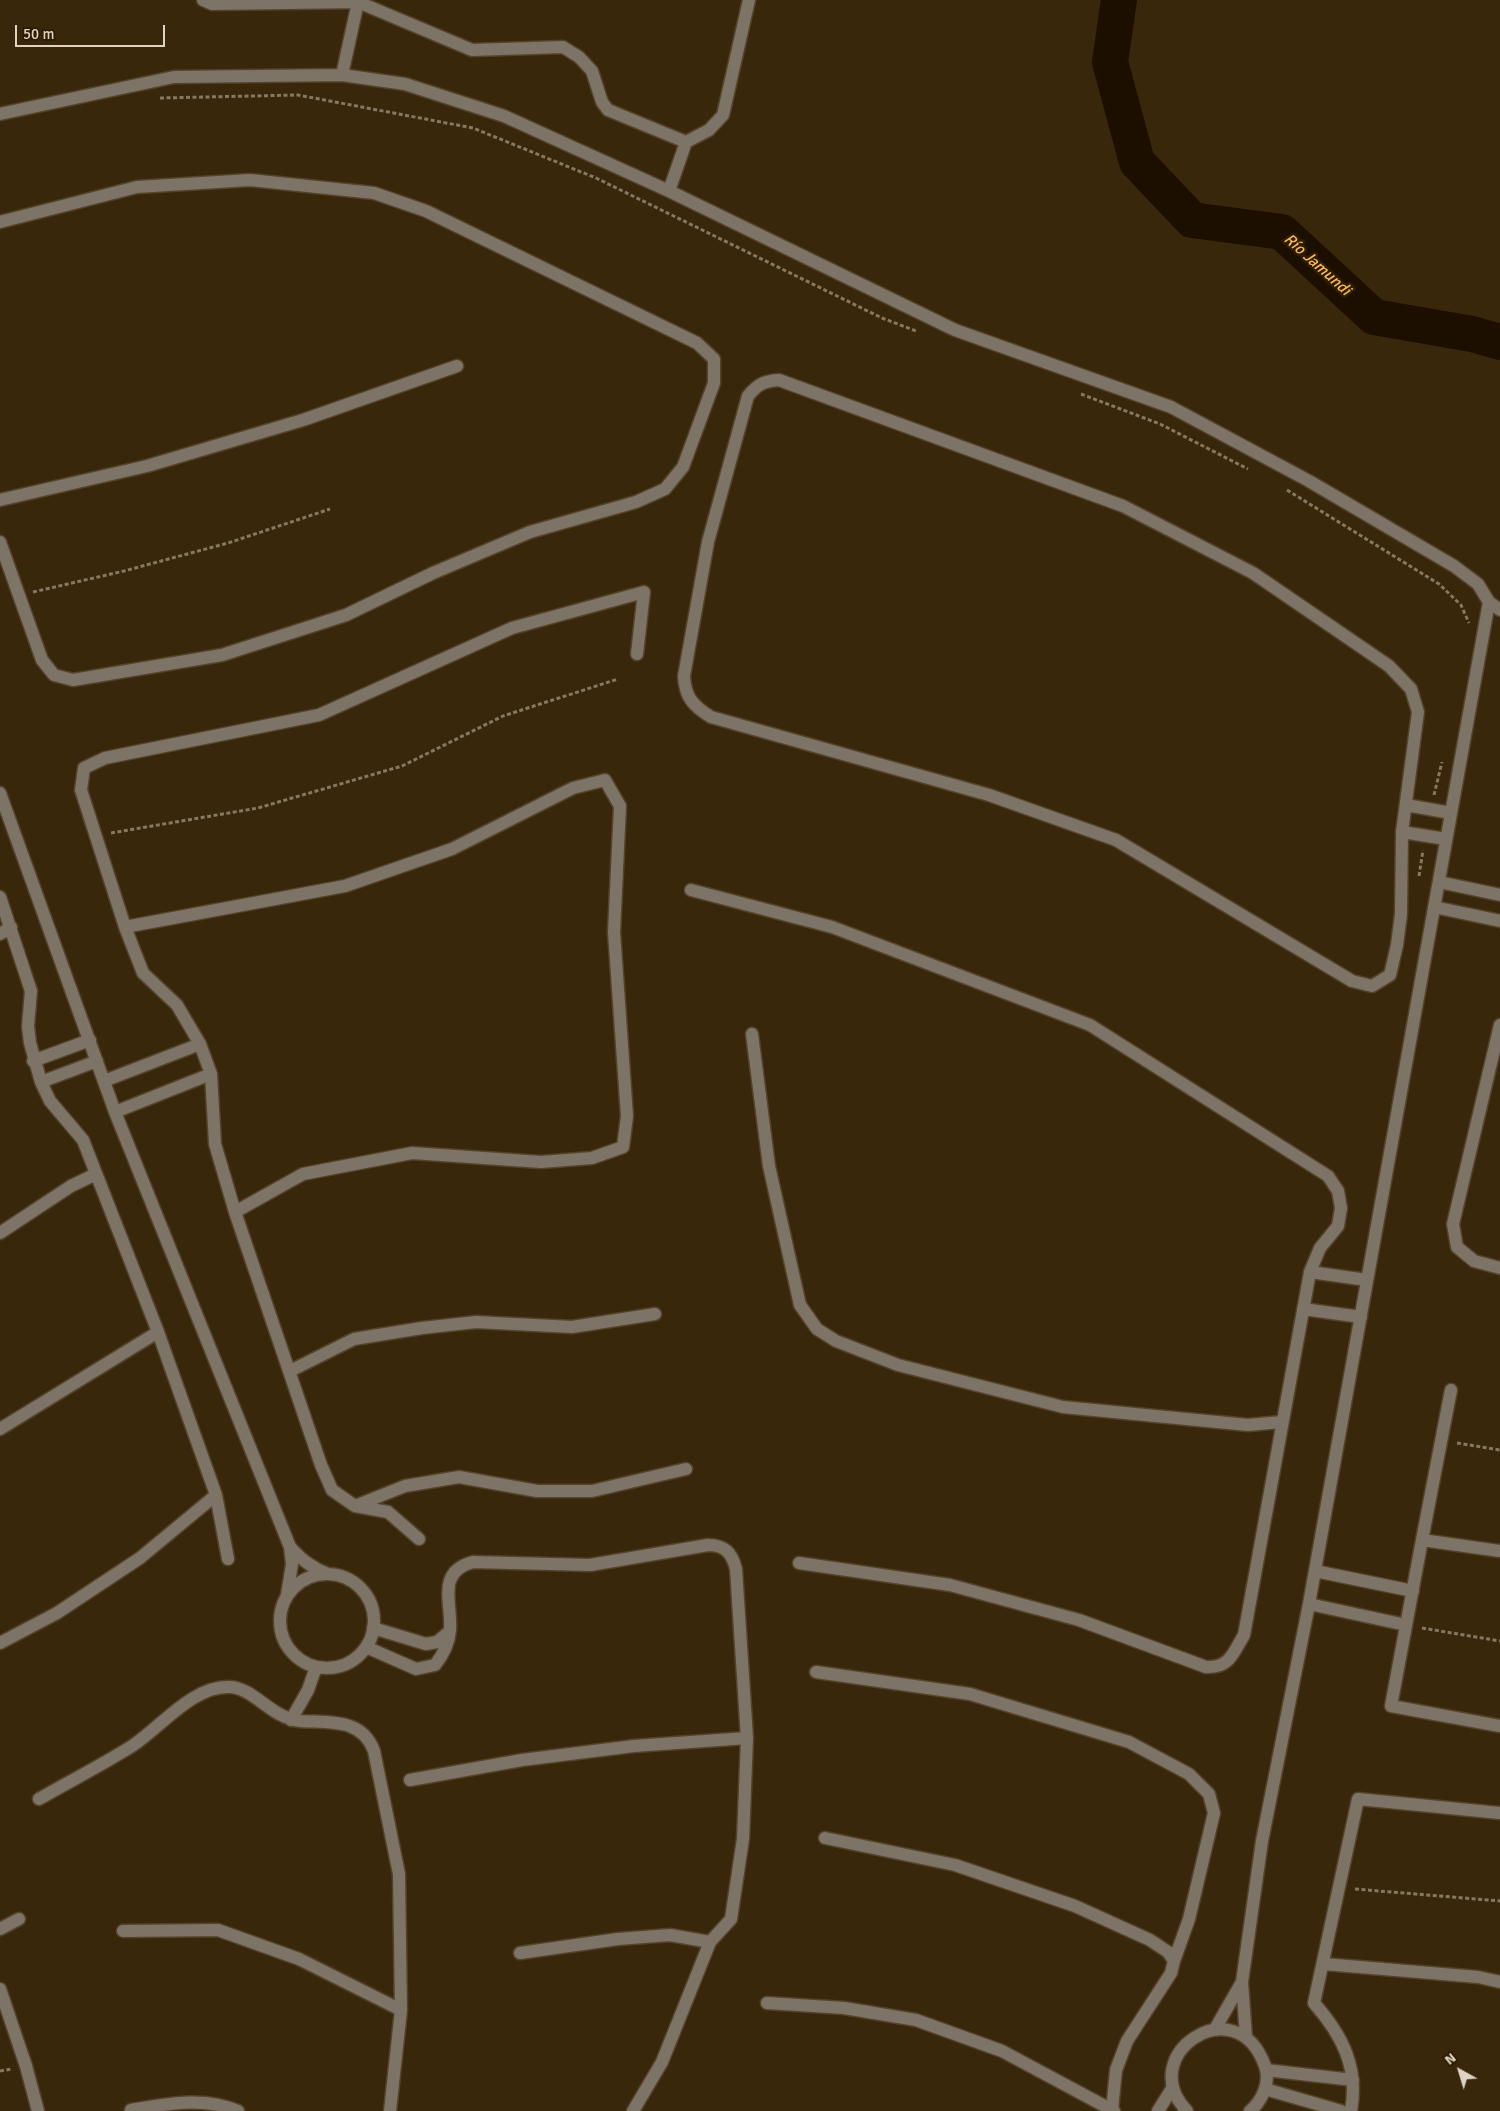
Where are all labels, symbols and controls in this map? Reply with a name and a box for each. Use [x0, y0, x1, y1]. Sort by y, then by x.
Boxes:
scale bar [18, 15, 168, 47]
text: 50 m [23, 25, 54, 43]
water label: Río Jamundi [1279, 230, 1355, 300]
north arrow [1435, 2046, 1485, 2096]
text: N [1441, 2049, 1459, 2069]

